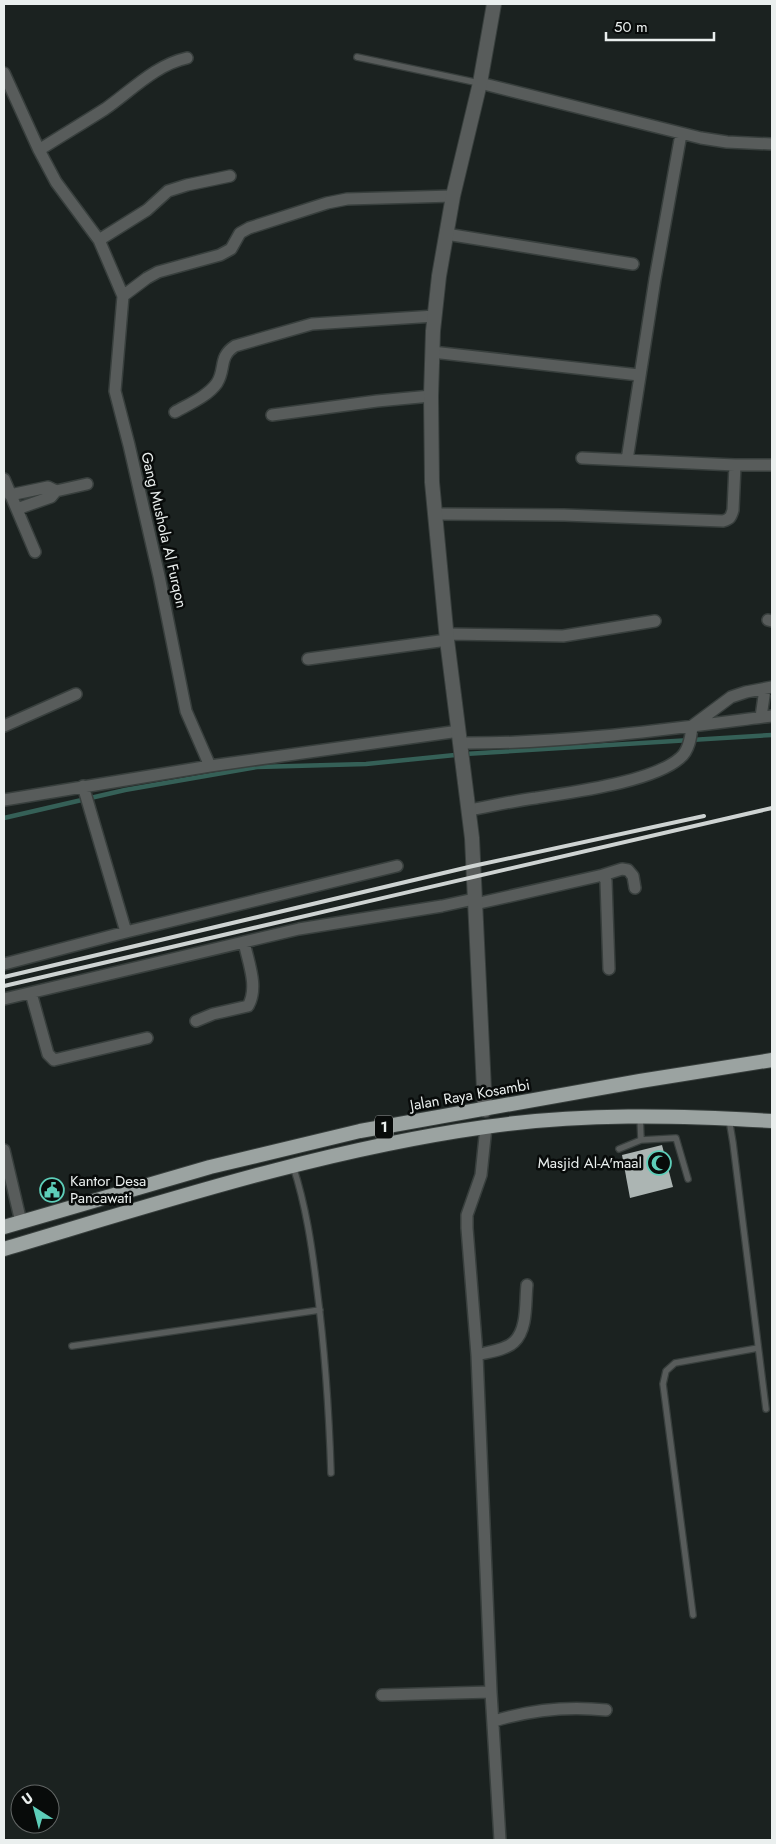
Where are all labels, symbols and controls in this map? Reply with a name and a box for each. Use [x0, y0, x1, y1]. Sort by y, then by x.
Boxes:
scale bar [606, 10, 714, 42]
text: 50 m [614, 16, 648, 38]
street label: Gang Mushola Al Furqon [135, 450, 193, 610]
street label: Jalan Raya Kosambi [406, 1074, 532, 1117]
road number: 1 [375, 1116, 393, 1138]
mosque icon: Masjid Al-A'maal [646, 1150, 672, 1176]
place label: Masjid Al-A'maal [538, 1152, 642, 1174]
place label: Kantor Desa Pancawati [70, 1170, 146, 1209]
public building icon: Kantor Desa Pancawati [39, 1177, 65, 1203]
north arrow [10, 1784, 60, 1834]
text: U [18, 1788, 37, 1809]

